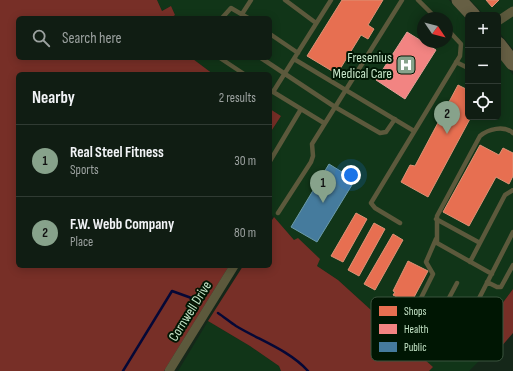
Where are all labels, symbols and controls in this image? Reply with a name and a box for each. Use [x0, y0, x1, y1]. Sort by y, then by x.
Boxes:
north arrow [417, 12, 453, 48]
map controls [465, 12, 501, 120]
button: + [465, 12, 501, 48]
search box [16, 16, 272, 60]
icon: search [30, 27, 52, 49]
text: Search here [62, 29, 122, 48]
button: − [465, 48, 501, 84]
place label: Fresenius Medical Care [333, 49, 392, 82]
hospital icon: Fresenius Medical Care [395, 54, 417, 76]
button: locate [465, 84, 501, 120]
text: Nearby [32, 88, 75, 108]
text: 2 results [219, 90, 256, 106]
pin: 2 [434, 101, 460, 134]
text: Real Steel Fitness [70, 143, 164, 162]
text: 1 [42, 153, 48, 169]
text: 30 m [234, 153, 256, 169]
text: Sports [70, 162, 99, 178]
your location [341, 165, 361, 185]
pin: 1 [310, 170, 336, 203]
text: F.W. Webb Company [70, 215, 174, 234]
text: 2 [42, 225, 48, 241]
text: 80 m [234, 225, 256, 241]
text: Place [70, 234, 93, 250]
street label: Cornwell Drive [165, 278, 215, 344]
legend [371, 297, 503, 361]
text: Shops [404, 305, 427, 318]
text: Health [404, 323, 429, 336]
text: Public [404, 341, 427, 354]

